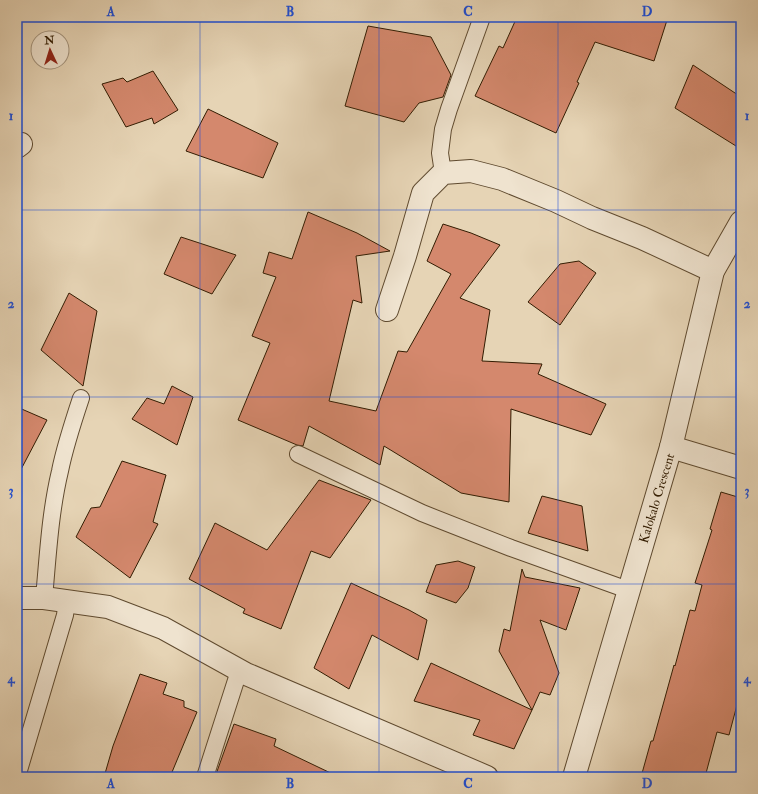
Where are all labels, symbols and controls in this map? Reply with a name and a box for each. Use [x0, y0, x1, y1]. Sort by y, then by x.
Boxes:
text: A [106, 4, 116, 20]
text: B [286, 4, 294, 20]
text: C [463, 4, 473, 20]
text: D [642, 4, 653, 20]
north arrow [30, 30, 70, 70]
text: N [43, 34, 56, 47]
text: 1 [9, 108, 14, 124]
text: 1 [745, 108, 750, 124]
text: 2 [8, 296, 15, 312]
text: 2 [744, 296, 751, 312]
street label: Kalokalo Crescent [636, 451, 678, 545]
text: 3 [9, 483, 14, 499]
text: 3 [745, 483, 750, 499]
text: 4 [6, 671, 15, 687]
text: 4 [742, 671, 751, 687]
text: A [106, 776, 116, 792]
text: B [286, 776, 294, 792]
text: C [463, 776, 473, 792]
text: D [642, 776, 653, 792]

